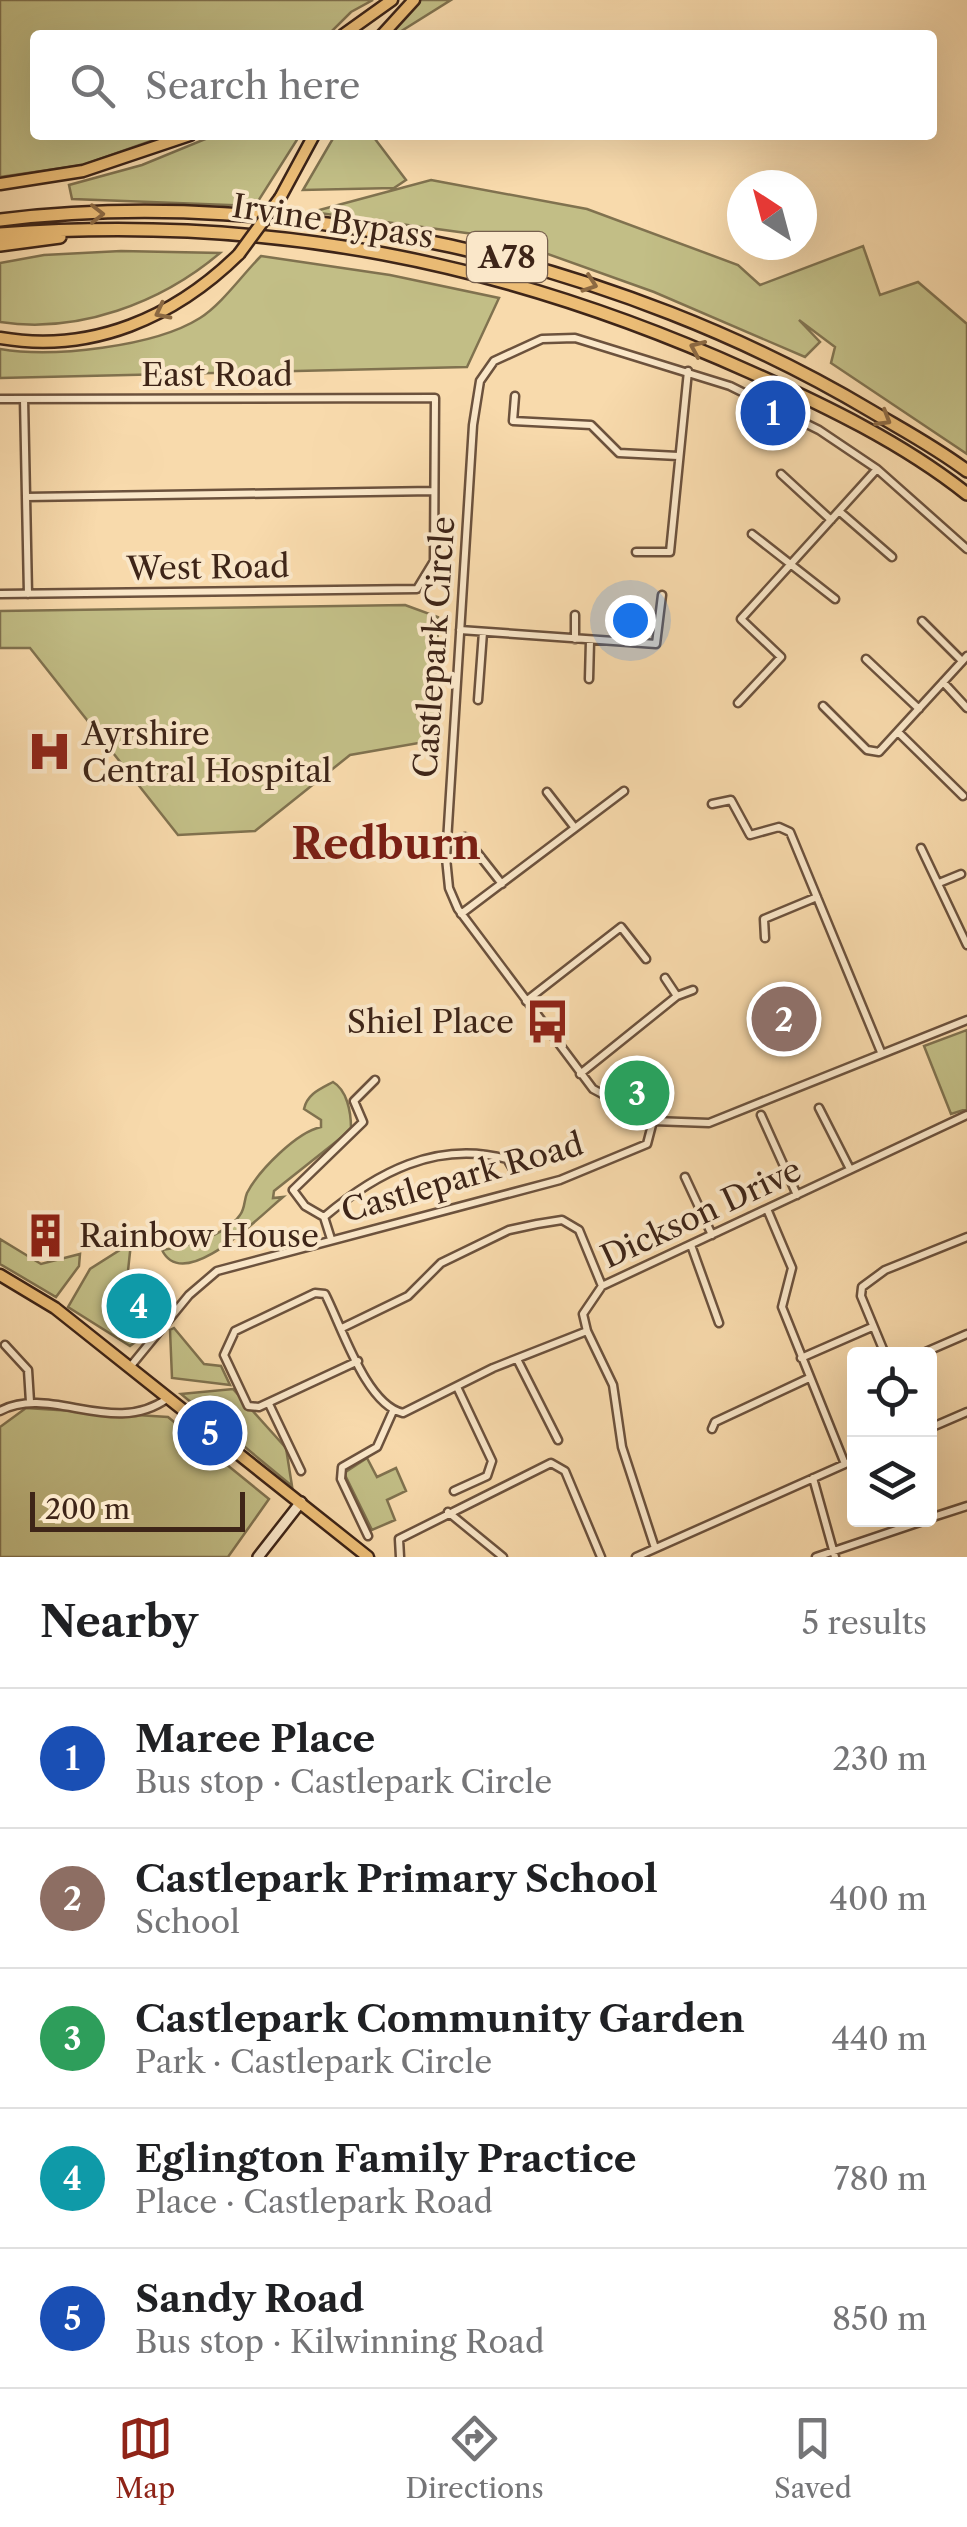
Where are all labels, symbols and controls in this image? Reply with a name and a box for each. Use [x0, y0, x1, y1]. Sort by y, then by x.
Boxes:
search box [30, 30, 937, 140]
icon: search [65, 58, 120, 113]
text: Search here [145, 62, 360, 109]
north arrow [727, 170, 817, 260]
street label: Irvine Bypass [230, 186, 436, 256]
one-way arrow [90, 203, 106, 225]
road number: A78 [467, 232, 547, 282]
one-way arrow [580, 272, 597, 292]
one-way arrow [155, 300, 173, 320]
one-way arrow [689, 340, 707, 360]
street label: East Road [141, 355, 293, 394]
pin: 1 [740, 376, 806, 450]
one-way arrow [873, 407, 891, 426]
street label: Castlepark Circle [405, 515, 463, 779]
street label: West Road [125, 546, 290, 588]
your location [605, 595, 656, 646]
place label: Ayrshire Central Hospital [81, 714, 332, 790]
hospital icon: Ayrshire Central Hospital [25, 727, 73, 775]
district label: Redburn [291, 818, 481, 870]
pin: 2 [752, 982, 816, 1056]
bus stop icon: Shiel Place [523, 997, 571, 1045]
place label: Shiel Place [347, 1002, 514, 1041]
pin: 3 [604, 1056, 670, 1130]
street label: Castlepark Road [337, 1124, 587, 1230]
street label: Dickson Drive [595, 1150, 807, 1276]
building icon: Rainbow House [22, 1211, 70, 1259]
place label: Rainbow House [79, 1216, 319, 1255]
pin: 4 [106, 1268, 172, 1344]
map controls [847, 1347, 937, 1527]
button: locate [847, 1347, 937, 1437]
pin: 5 [178, 1396, 242, 1470]
button: layers [847, 1437, 937, 1527]
scale bar [30, 1487, 245, 1532]
text: 200 m [45, 1492, 130, 1526]
text: Nearby [40, 1596, 198, 1648]
text: 5 results [802, 1603, 927, 1642]
text: Maree Place [135, 1715, 375, 1762]
text: 1 [65, 1739, 80, 1778]
text: 230 m [832, 1739, 927, 1778]
text: Bus stop · Castlepark Circle [135, 1762, 552, 1801]
text: Castlepark Primary School [135, 1855, 658, 1902]
text: 2 [63, 1879, 82, 1918]
text: 400 m [830, 1879, 927, 1918]
text: School [135, 1902, 240, 1941]
text: Castlepark Community Garden [135, 1995, 745, 2042]
text: 3 [63, 2019, 82, 2058]
text: 440 m [831, 2019, 927, 2058]
text: Park · Castlepark Circle [135, 2042, 492, 2081]
text: Eglington Family Practice [135, 2135, 637, 2182]
text: 4 [63, 2159, 82, 2198]
text: 780 m [834, 2159, 927, 2198]
text: Place · Castlepark Road [135, 2182, 493, 2221]
text: Sandy Road [135, 2275, 364, 2322]
text: 5 [64, 2299, 81, 2338]
text: 850 m [832, 2299, 927, 2338]
text: Bus stop · Kilwinning Road [135, 2322, 544, 2361]
tab: Map [115, 2411, 175, 2505]
tab: Directions [405, 2411, 544, 2505]
tab: Saved [774, 2411, 852, 2505]

